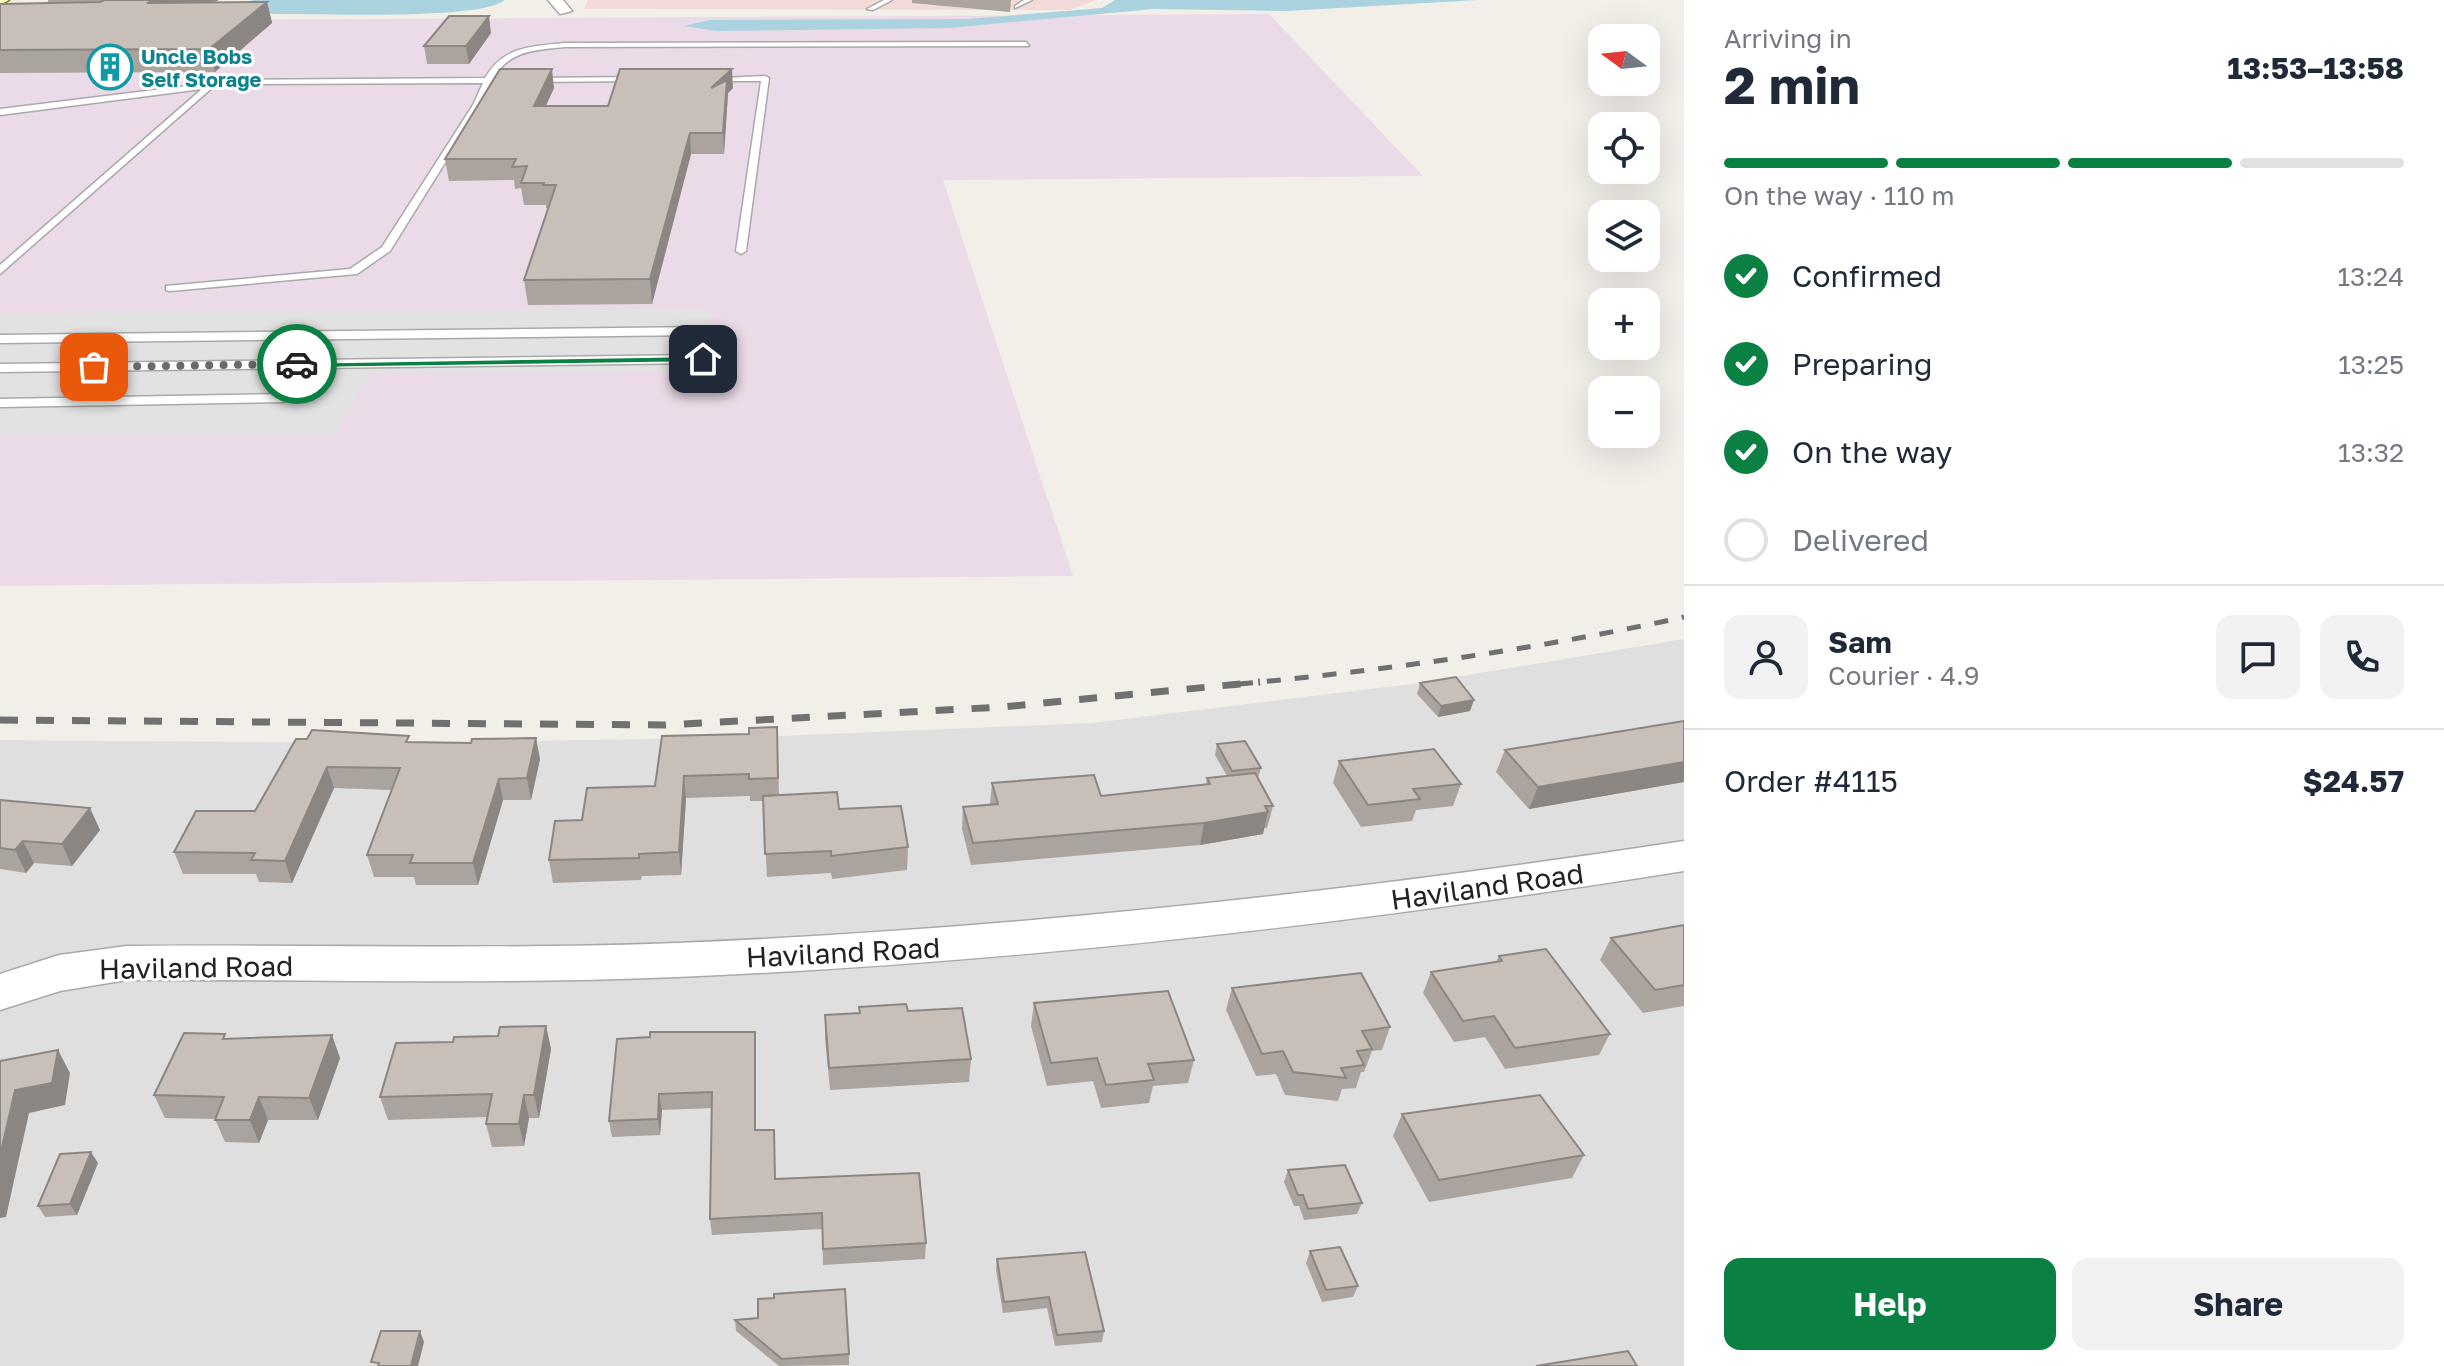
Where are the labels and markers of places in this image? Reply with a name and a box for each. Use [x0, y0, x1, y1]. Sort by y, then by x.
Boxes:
building icon: Uncle Bobs Self Storage [86, 43, 134, 91]
place label: Uncle Bobs Self Storage [141, 44, 261, 91]
pin [669, 325, 737, 393]
pin [60, 333, 128, 401]

